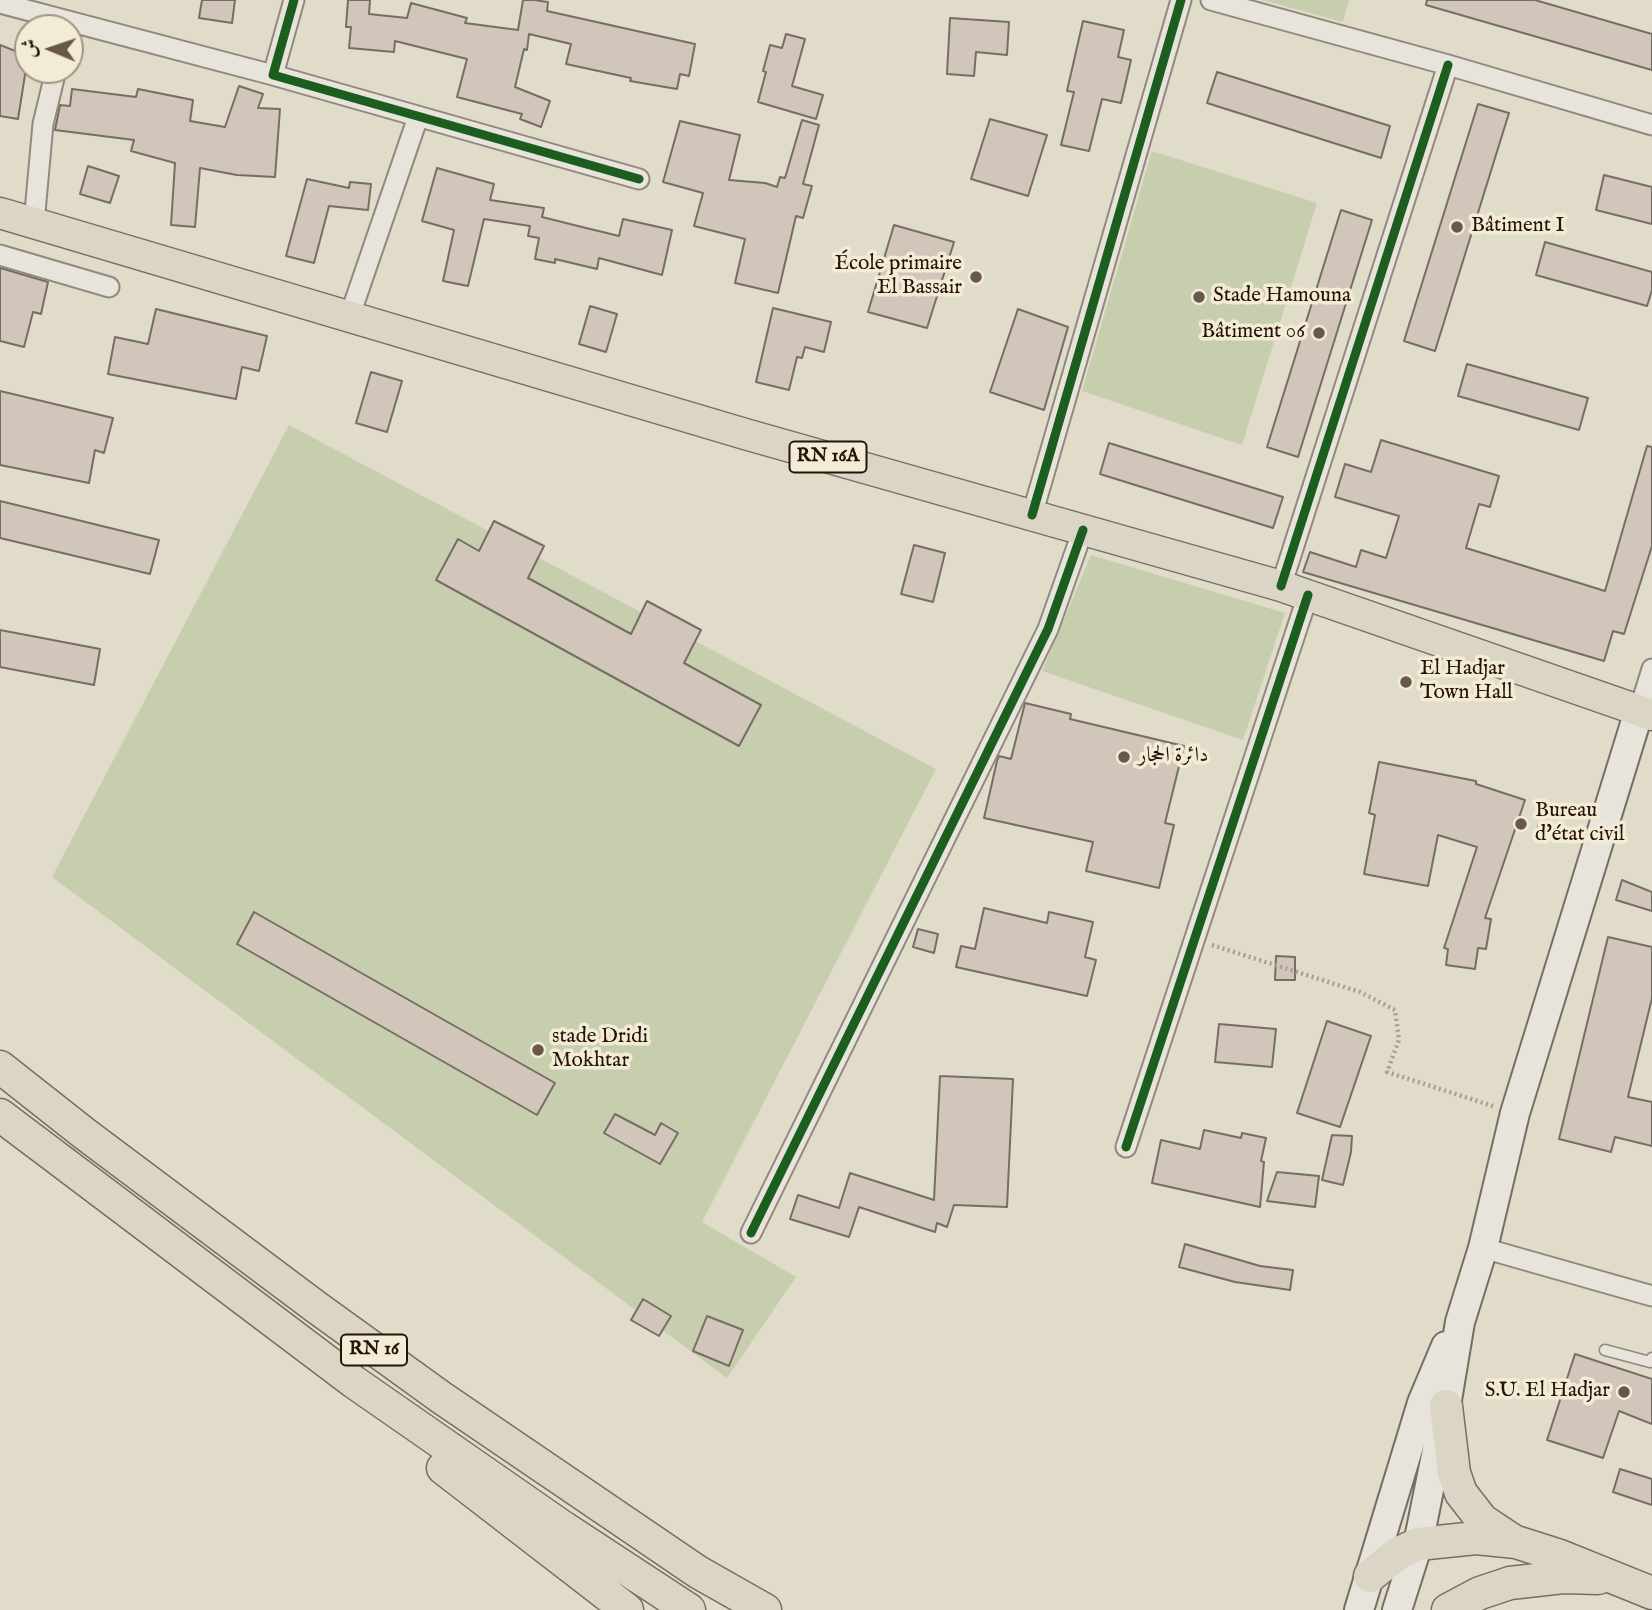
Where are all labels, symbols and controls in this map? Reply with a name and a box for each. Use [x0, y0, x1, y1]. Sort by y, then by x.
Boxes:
north arrow [14, 14, 84, 84]
text: ش [18, 39, 42, 58]
place label: Bâtiment I [1471, 214, 1565, 240]
marker: Bâtiment I [1449, 219, 1465, 235]
place label: École primaire El Bassair [834, 252, 962, 302]
marker: École primaire El Bassair [968, 269, 984, 285]
place label: Stade Hamouna [1213, 284, 1351, 310]
marker: Stade Hamouna [1191, 289, 1207, 305]
place label: Bâtiment 06 [1201, 320, 1305, 346]
marker: Bâtiment 06 [1311, 325, 1327, 341]
road number: RN 16A [790, 442, 866, 472]
place label: El Hadjar Town Hall [1420, 657, 1513, 707]
marker: El Hadjar Town Hall [1398, 674, 1414, 690]
place label: دائرة الحجار [1138, 744, 1209, 770]
marker: دائرة الحجار [1116, 749, 1132, 765]
place label: Bureau d'état civil [1535, 799, 1625, 849]
marker: Bureau d'état civil [1513, 816, 1529, 832]
place label: stade Dridi Mokhtar [552, 1025, 648, 1075]
marker: stade Dridi Mokhtar [530, 1042, 546, 1058]
road number: RN 16 [341, 1334, 407, 1366]
place label: S.U. El Hadjar [1485, 1379, 1610, 1405]
marker: S.U. El Hadjar [1616, 1384, 1632, 1400]

